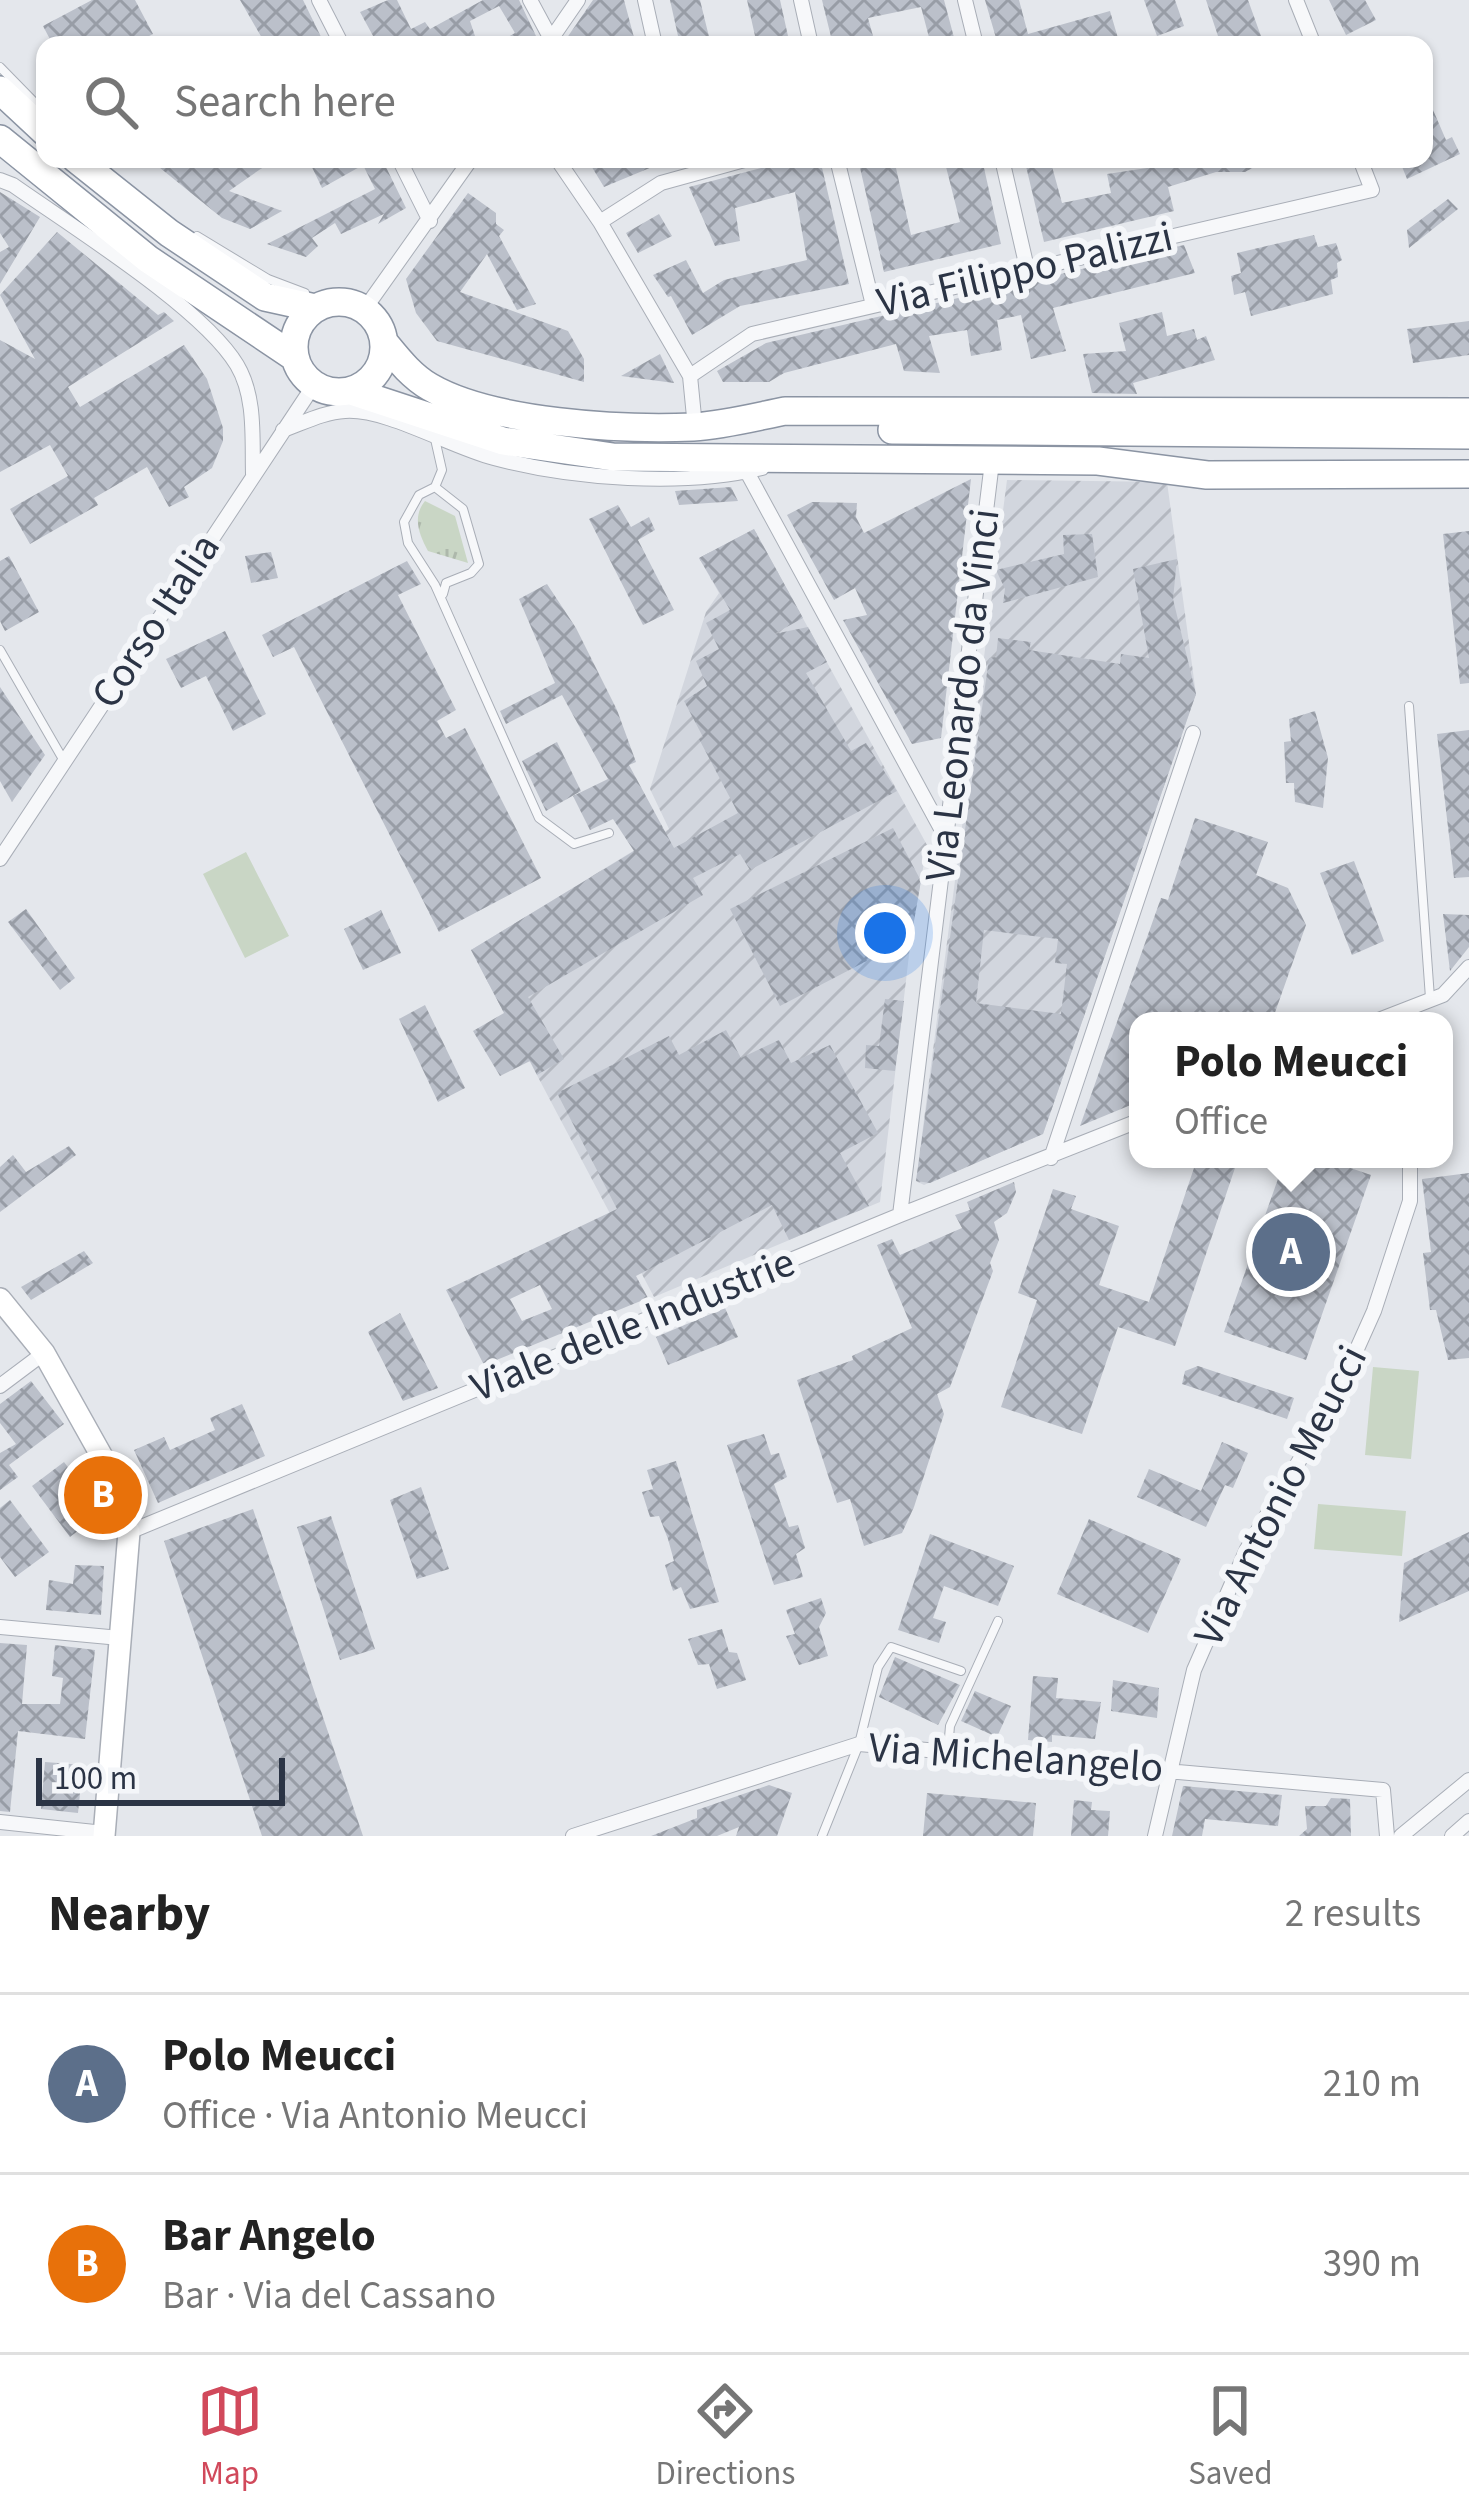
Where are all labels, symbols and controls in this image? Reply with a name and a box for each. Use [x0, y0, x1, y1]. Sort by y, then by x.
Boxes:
search box [36, 36, 1433, 168]
icon: search [78, 69, 144, 135]
text: Search here [174, 70, 396, 134]
street label: Via Filippo Palizzi [871, 207, 1179, 333]
street label: Via Leonardo da Vinci [910, 505, 1016, 885]
street label: Corso Italia [77, 522, 235, 720]
your location [855, 903, 915, 963]
popup [1129, 1012, 1453, 1168]
text: Polo Meucci [1174, 1030, 1408, 1094]
text: Office [1174, 1094, 1268, 1150]
pin: A [1252, 1207, 1330, 1297]
street label: Viale delle Industrie [462, 1233, 804, 1417]
street label: Via Antonio Meucci [1179, 1335, 1383, 1657]
pin: B [64, 1450, 142, 1540]
street label: Via Michelangelo [867, 1718, 1165, 1798]
scale bar [36, 1752, 285, 1805]
text: 100 m [54, 1755, 137, 1802]
text: Nearby [48, 1878, 210, 1950]
text: 2 results [1285, 1886, 1421, 1942]
text: Polo Meucci [162, 2024, 396, 2088]
text: A [76, 2056, 98, 2112]
text: 210 m [1323, 2056, 1421, 2112]
text: Office · Via Antonio Meucci [162, 2088, 588, 2144]
text: Bar Angelo [162, 2204, 376, 2268]
text: B [75, 2236, 99, 2292]
text: 390 m [1323, 2236, 1421, 2292]
text: Bar · Via del Cassano [162, 2268, 496, 2324]
tab: Map [197, 2378, 263, 2497]
tab: Directions [656, 2378, 795, 2497]
tab: Saved [1188, 2378, 1272, 2497]

